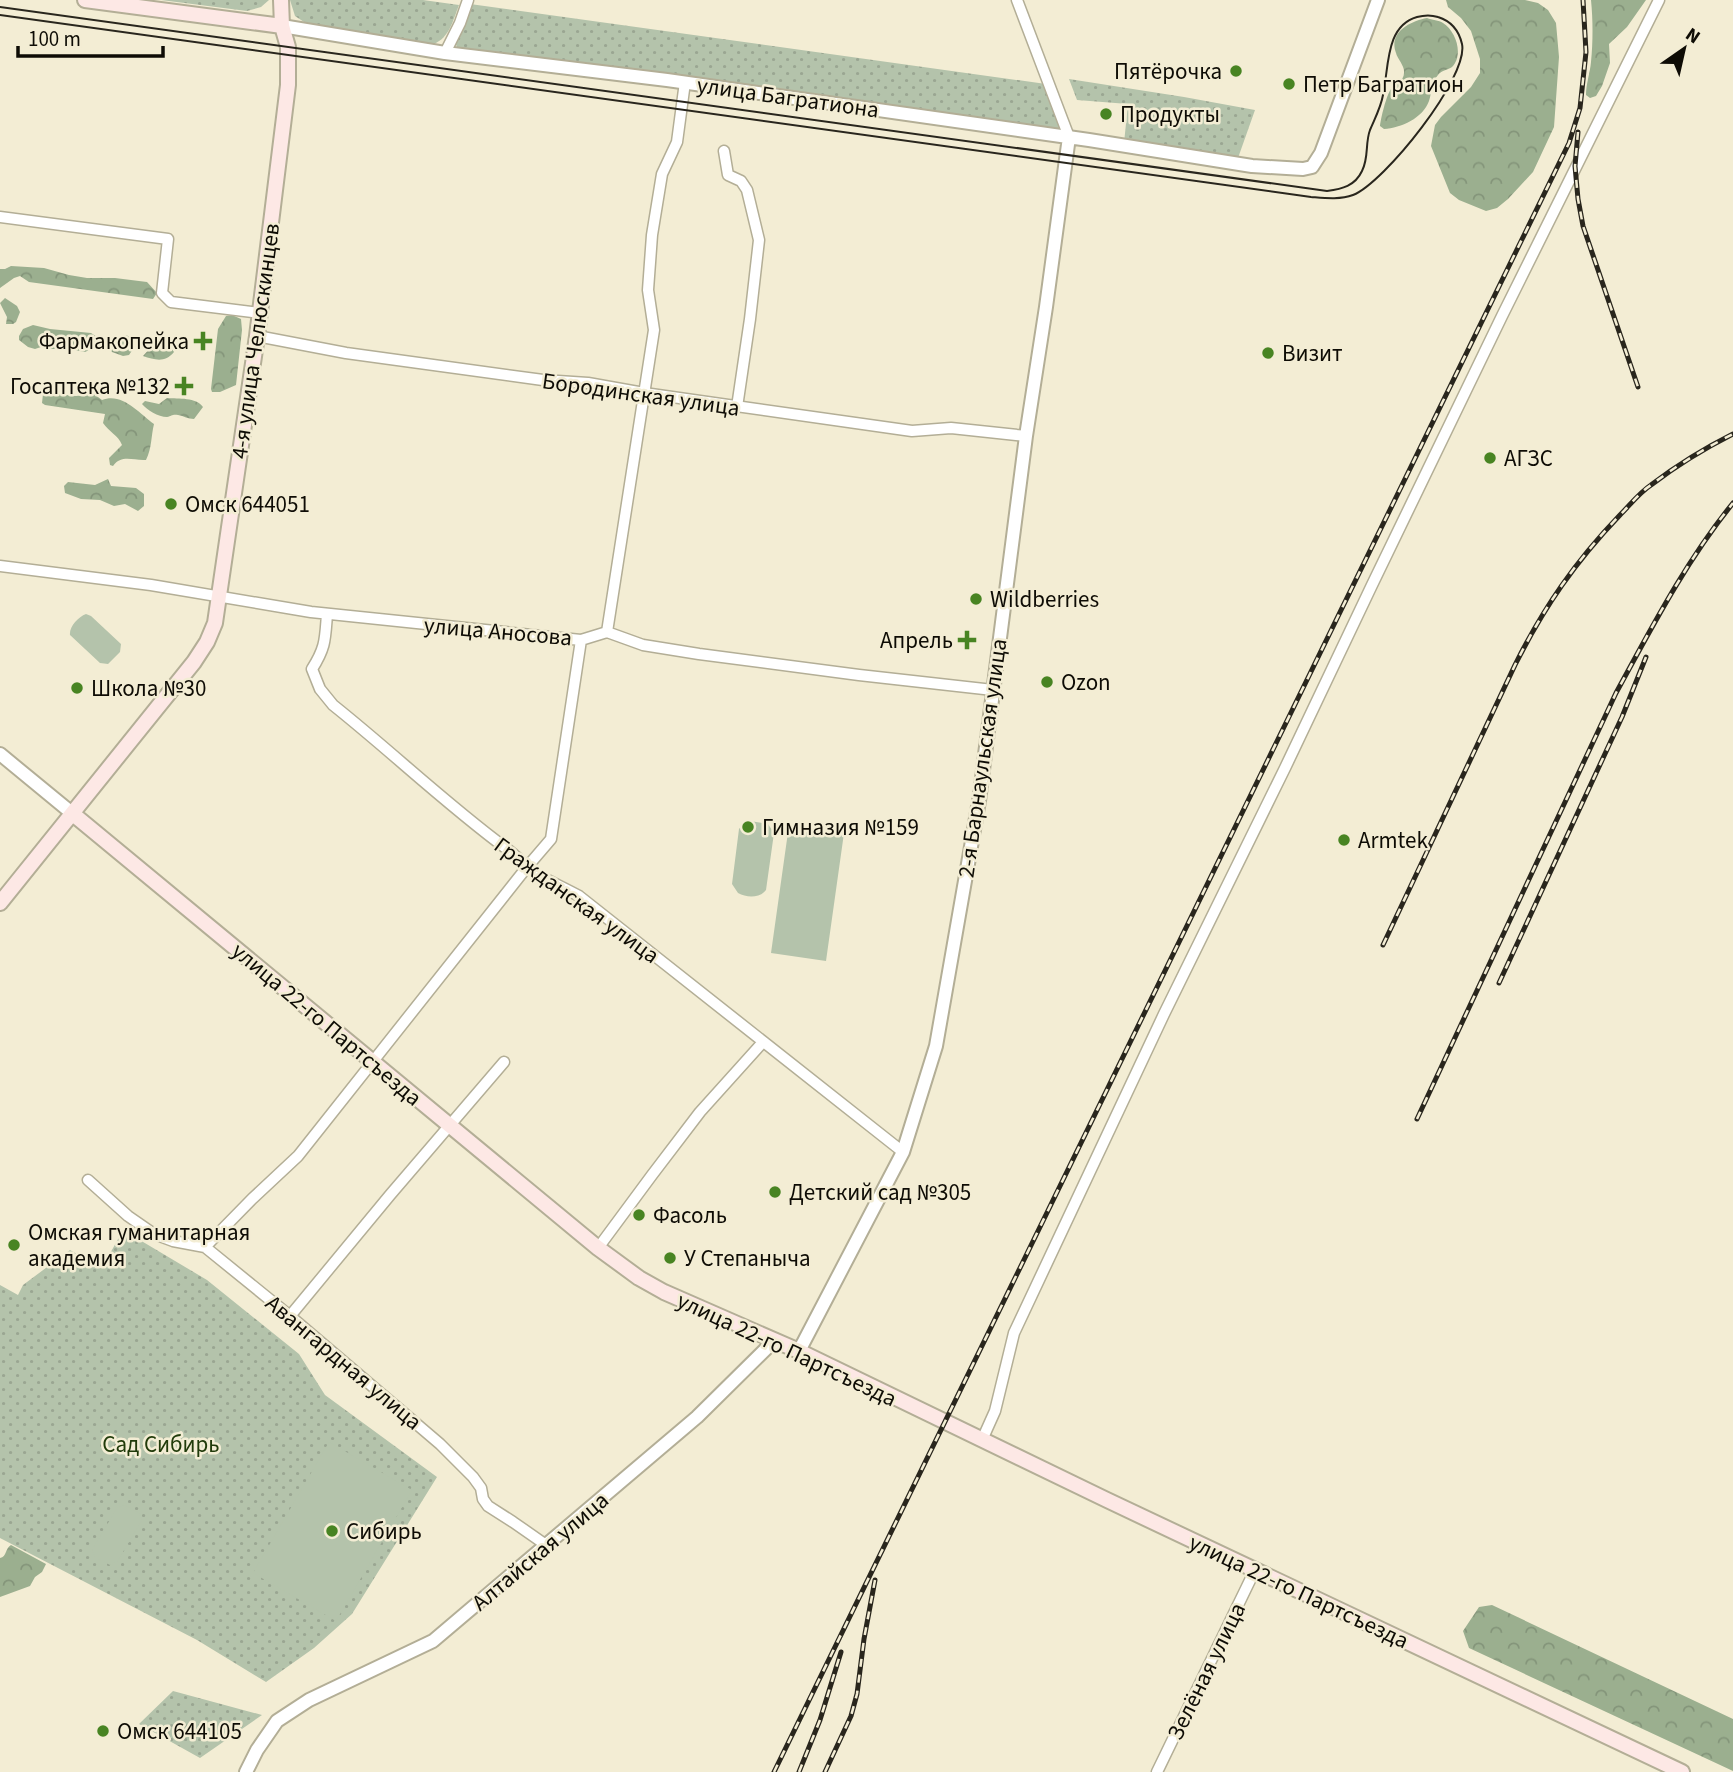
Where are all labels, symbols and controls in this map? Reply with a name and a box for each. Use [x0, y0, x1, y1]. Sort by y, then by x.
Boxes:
scale bar [18, 14, 163, 58]
north arrow [1649, 14, 1719, 84]
text: N [1680, 21, 1705, 51]
text: 100 m [28, 24, 81, 54]
place label: Пятёрочка [1114, 55, 1222, 88]
marker: Пятёрочка [1228, 63, 1244, 79]
street label: улица Багратиона [695, 68, 881, 127]
place label: Петр Багратион [1303, 68, 1464, 101]
marker: Петр Багратион [1281, 76, 1297, 92]
place label: Продукты [1120, 98, 1220, 131]
marker: Продукты [1098, 106, 1114, 122]
street label: 4-я улица Челюскинцев [223, 221, 288, 461]
place label: Фармакопейка [39, 325, 189, 358]
marker: Фармакопейка [195, 333, 211, 349]
place label: Визит [1282, 337, 1343, 370]
marker: Визит [1260, 345, 1276, 361]
street label: Бородинская улица [540, 364, 742, 425]
place label: Госаптека №132 [10, 370, 170, 403]
marker: Госаптека №132 [176, 378, 192, 394]
place label: АГЗС [1504, 442, 1553, 475]
marker: АГЗС [1482, 450, 1498, 466]
place label: Омск 644051 [185, 488, 310, 521]
marker: Омск 644051 [163, 496, 179, 512]
place label: Wildberries [990, 583, 1099, 616]
marker: Wildberries [968, 591, 984, 607]
street label: улица Аносова [423, 609, 573, 654]
place label: Апрель [880, 624, 953, 657]
marker: Апрель [959, 632, 975, 648]
street label: 2-я Барнаульская улица [949, 636, 1016, 880]
place label: Ozon [1061, 666, 1111, 699]
place label: Школа №30 [91, 672, 206, 705]
marker: Ozon [1039, 674, 1055, 690]
marker: Школа №30 [69, 680, 85, 696]
place label: Гимназия №159 [762, 811, 919, 844]
marker: Гимназия №159 [740, 819, 756, 835]
place label: Armtek [1358, 824, 1428, 857]
street label: Гражданская улица [487, 829, 666, 972]
marker: Armtek [1336, 832, 1352, 848]
street label: улица 22-го Партсъезда [224, 935, 429, 1114]
place label: Детский сад №305 [789, 1176, 971, 1209]
marker: Детский сад №305 [767, 1184, 783, 1200]
place label: Фасоль [653, 1199, 727, 1232]
marker: Фасоль [631, 1207, 647, 1223]
place label: Омская гуманитарная академия [28, 1216, 250, 1275]
marker: Омская гуманитарная академия [6, 1237, 22, 1253]
place label: У Степаныча [684, 1242, 811, 1275]
marker: У Степаныча [662, 1250, 678, 1266]
street label: улица 22-го Партсъезда [671, 1284, 902, 1415]
street label: Авангардная улица [258, 1287, 429, 1438]
park label: Сад Сибирь [102, 1428, 220, 1461]
street label: Алтайская улица [465, 1484, 616, 1619]
place label: Сибирь [346, 1515, 422, 1548]
marker: Сибирь [324, 1523, 340, 1539]
street label: улица 22-го Партсъезда [1183, 1526, 1414, 1657]
street label: Зелёная улица [1159, 1597, 1254, 1745]
place label: Омск 644105 [117, 1715, 242, 1748]
marker: Омск 644105 [95, 1723, 111, 1739]

